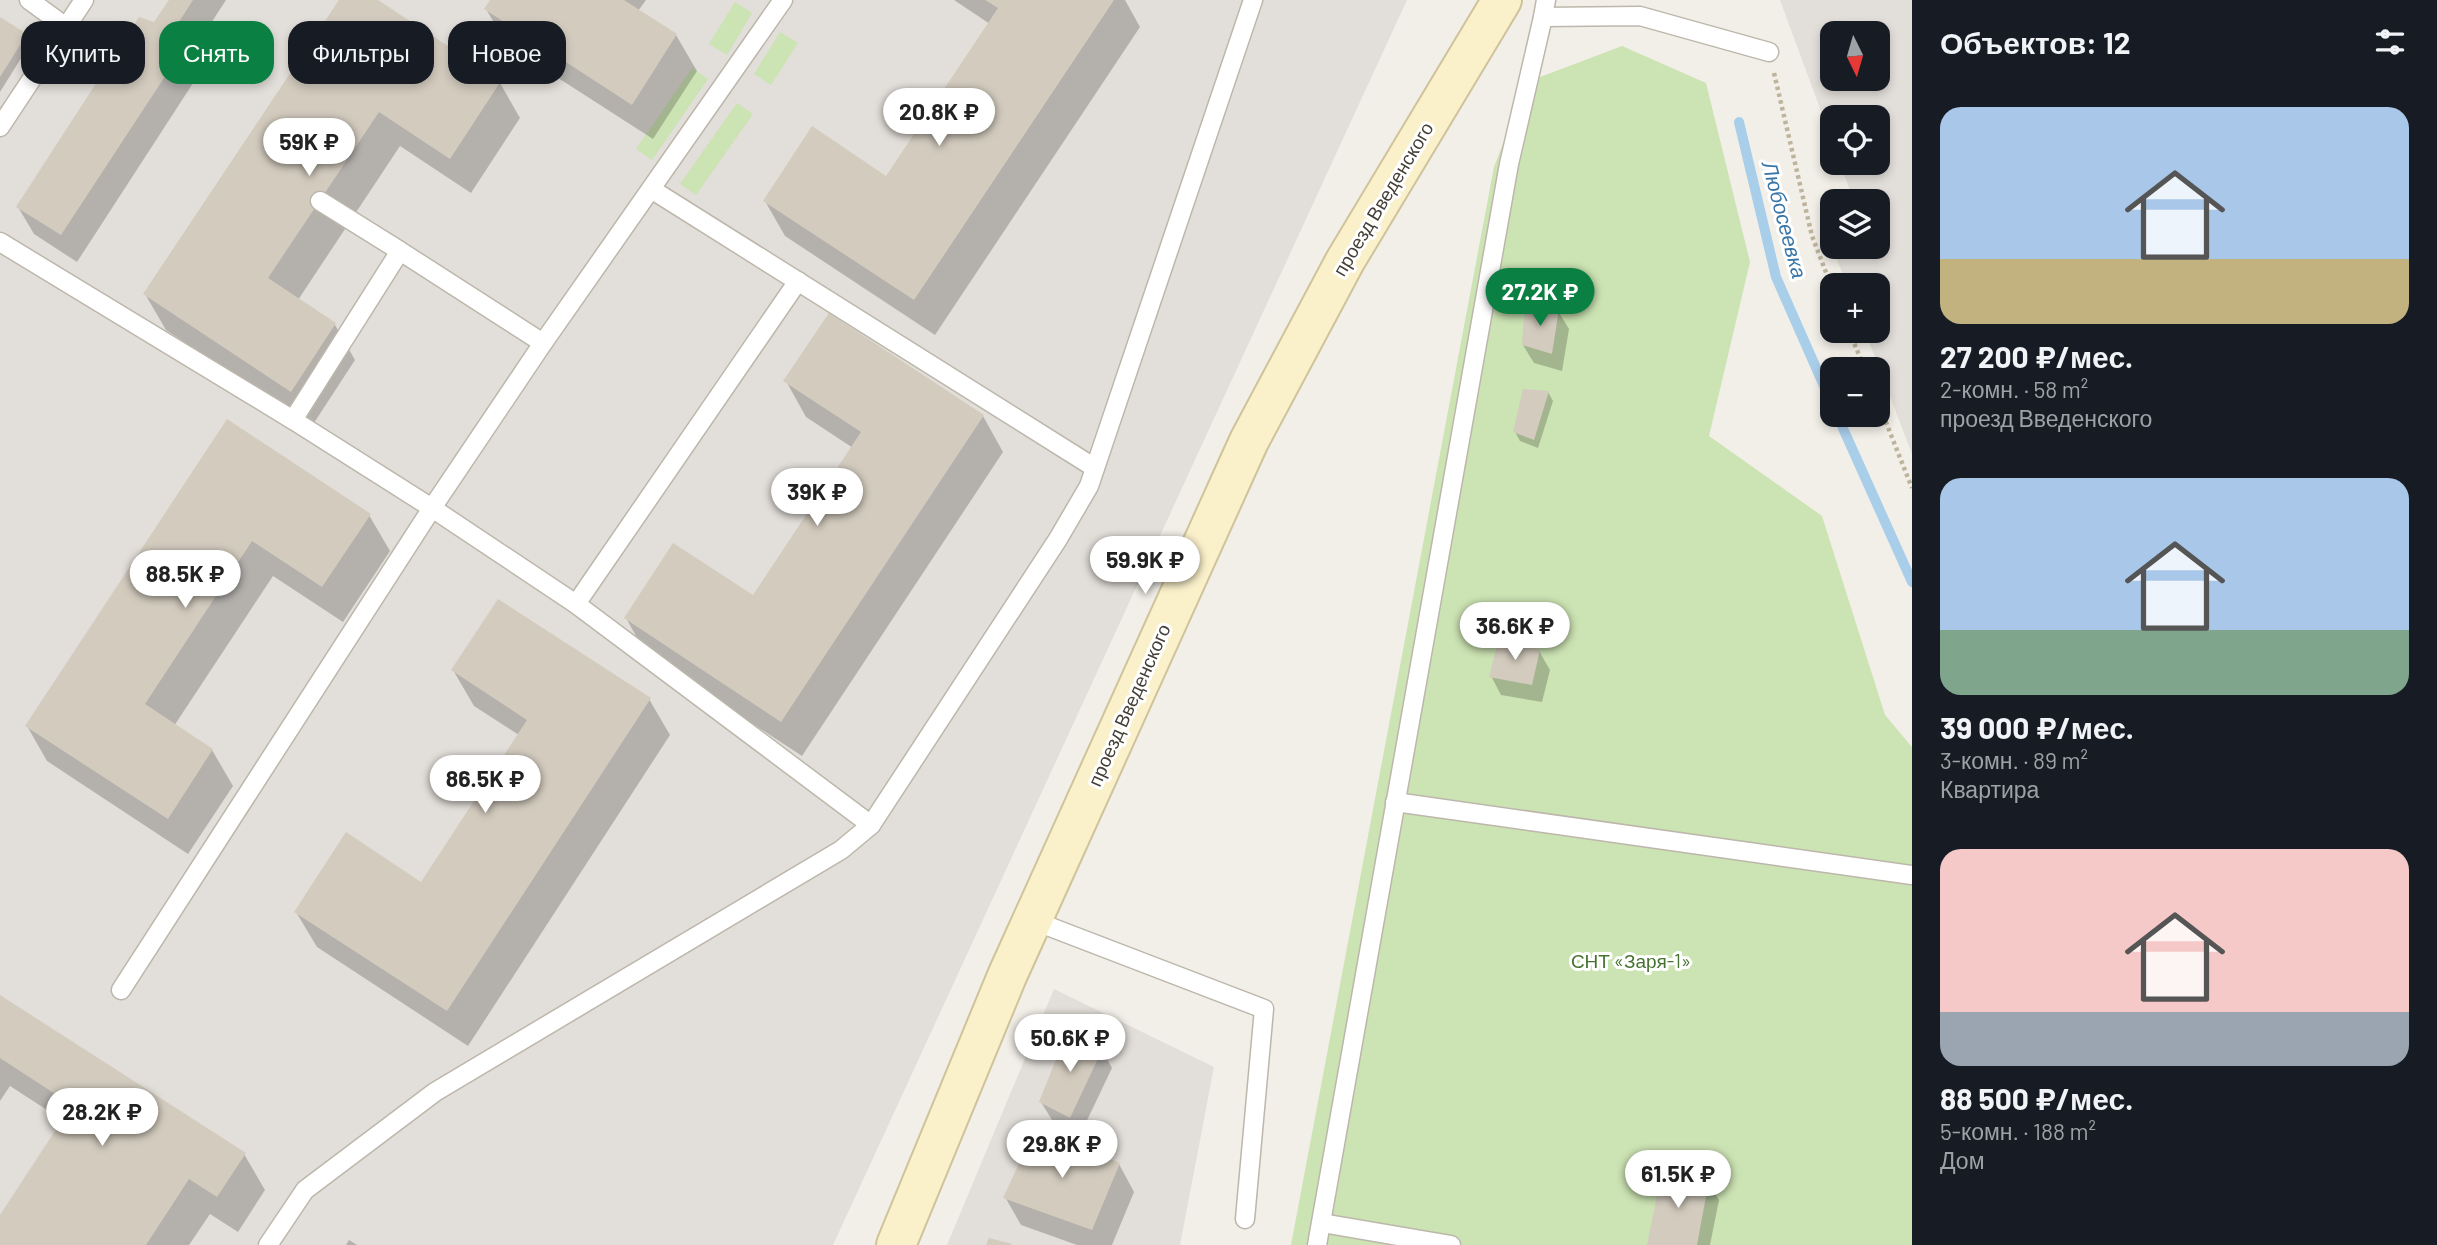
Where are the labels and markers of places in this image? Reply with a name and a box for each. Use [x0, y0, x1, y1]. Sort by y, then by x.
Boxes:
pin: 20.8K ₽ [874, 88, 1004, 148]
pin: 59K ₽ [260, 118, 358, 178]
pin: 27.2K ₽ [1475, 268, 1605, 328]
pin: 39K ₽ [768, 468, 866, 528]
pin: 59.9K ₽ [1080, 536, 1210, 596]
pin: 88.5K ₽ [120, 550, 250, 610]
pin: 36.6K ₽ [1450, 602, 1580, 662]
pin: 86.5K ₽ [420, 756, 550, 815]
pin: 50.6K ₽ [1005, 1014, 1135, 1074]
pin: 28.2K ₽ [37, 1088, 167, 1148]
pin: 29.8K ₽ [997, 1120, 1127, 1180]
pin: 61.5K ₽ [1613, 1150, 1743, 1210]

